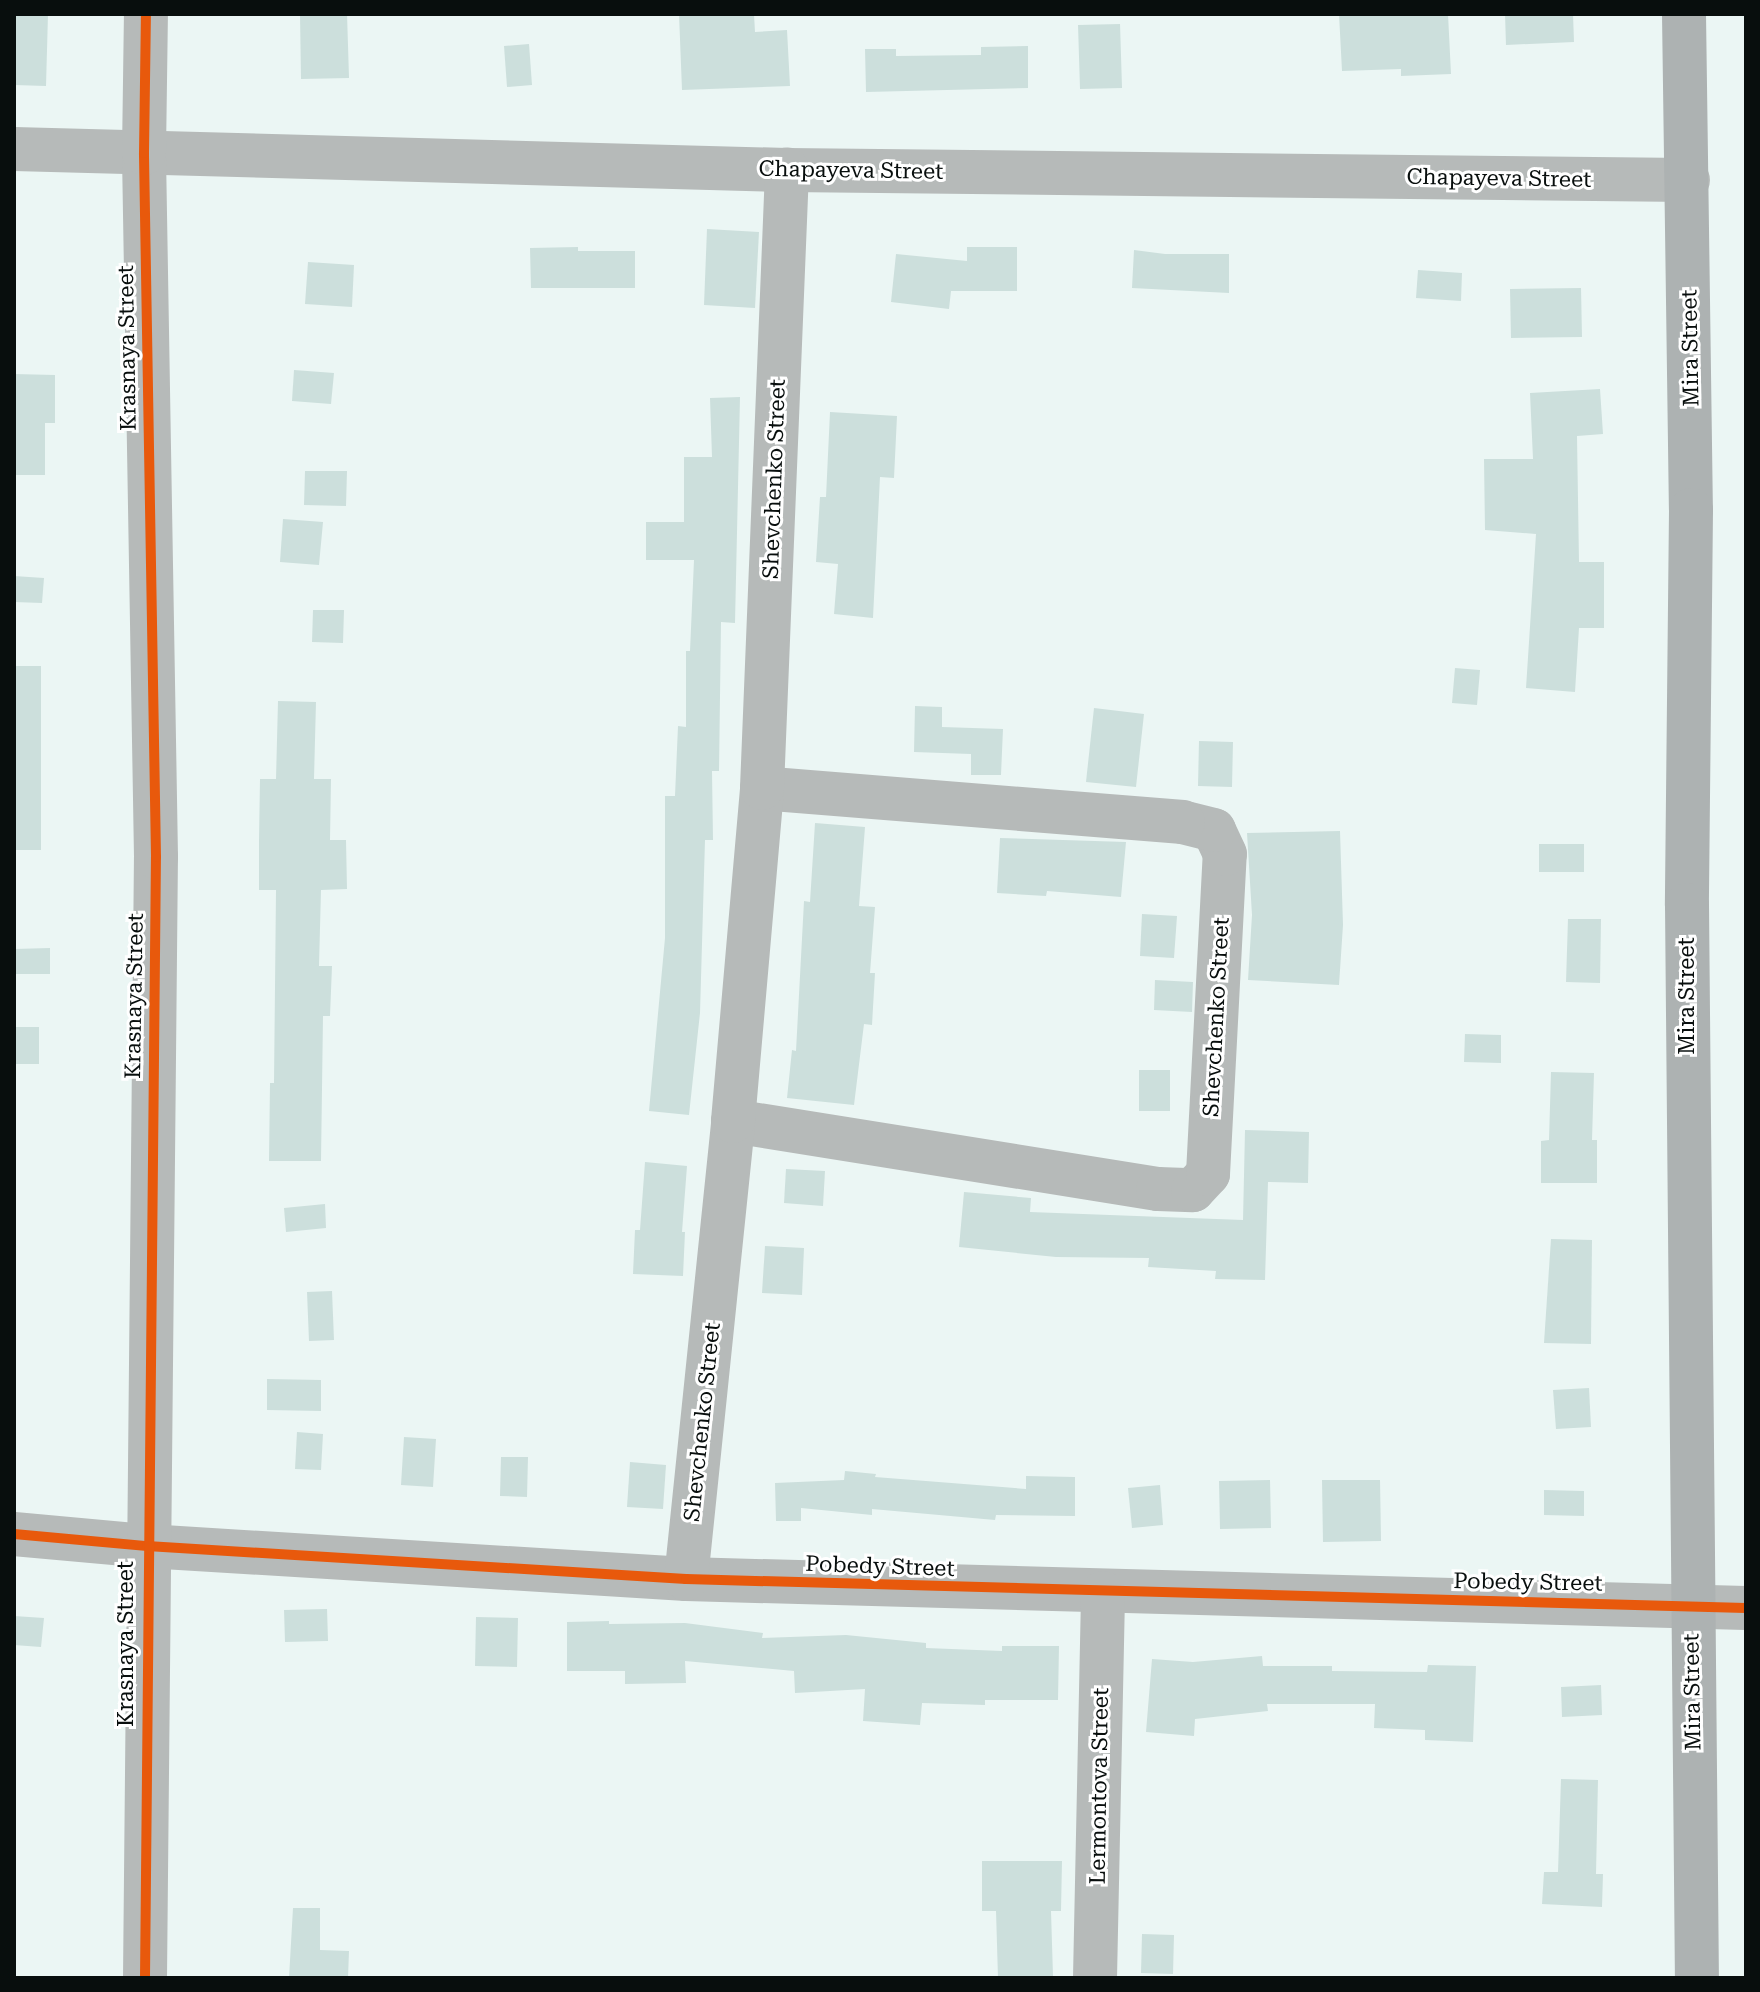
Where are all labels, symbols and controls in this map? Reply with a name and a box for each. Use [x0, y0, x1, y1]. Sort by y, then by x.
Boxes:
street label: Chapayeva Street [758, 155, 944, 185]
street label: Chapayeva Street [1406, 163, 1592, 193]
street label: Krasnaya Street [112, 265, 142, 431]
street label: Mira Street [1676, 289, 1704, 407]
street label: Shevchenko Street [757, 379, 791, 579]
street label: Krasnaya Street [119, 913, 149, 1079]
street label: Shevchenko Street [1198, 916, 1234, 1118]
street label: Mira Street [1674, 937, 1700, 1055]
street label: Shevchenko Street [678, 1321, 726, 1523]
street label: Pobedy Street [805, 1550, 955, 1582]
street label: Krasnaya Street [113, 1561, 139, 1727]
street label: Pobedy Street [1453, 1567, 1603, 1597]
street label: Mira Street [1678, 1633, 1706, 1751]
street label: Lermontova Street [1084, 1688, 1114, 1884]

